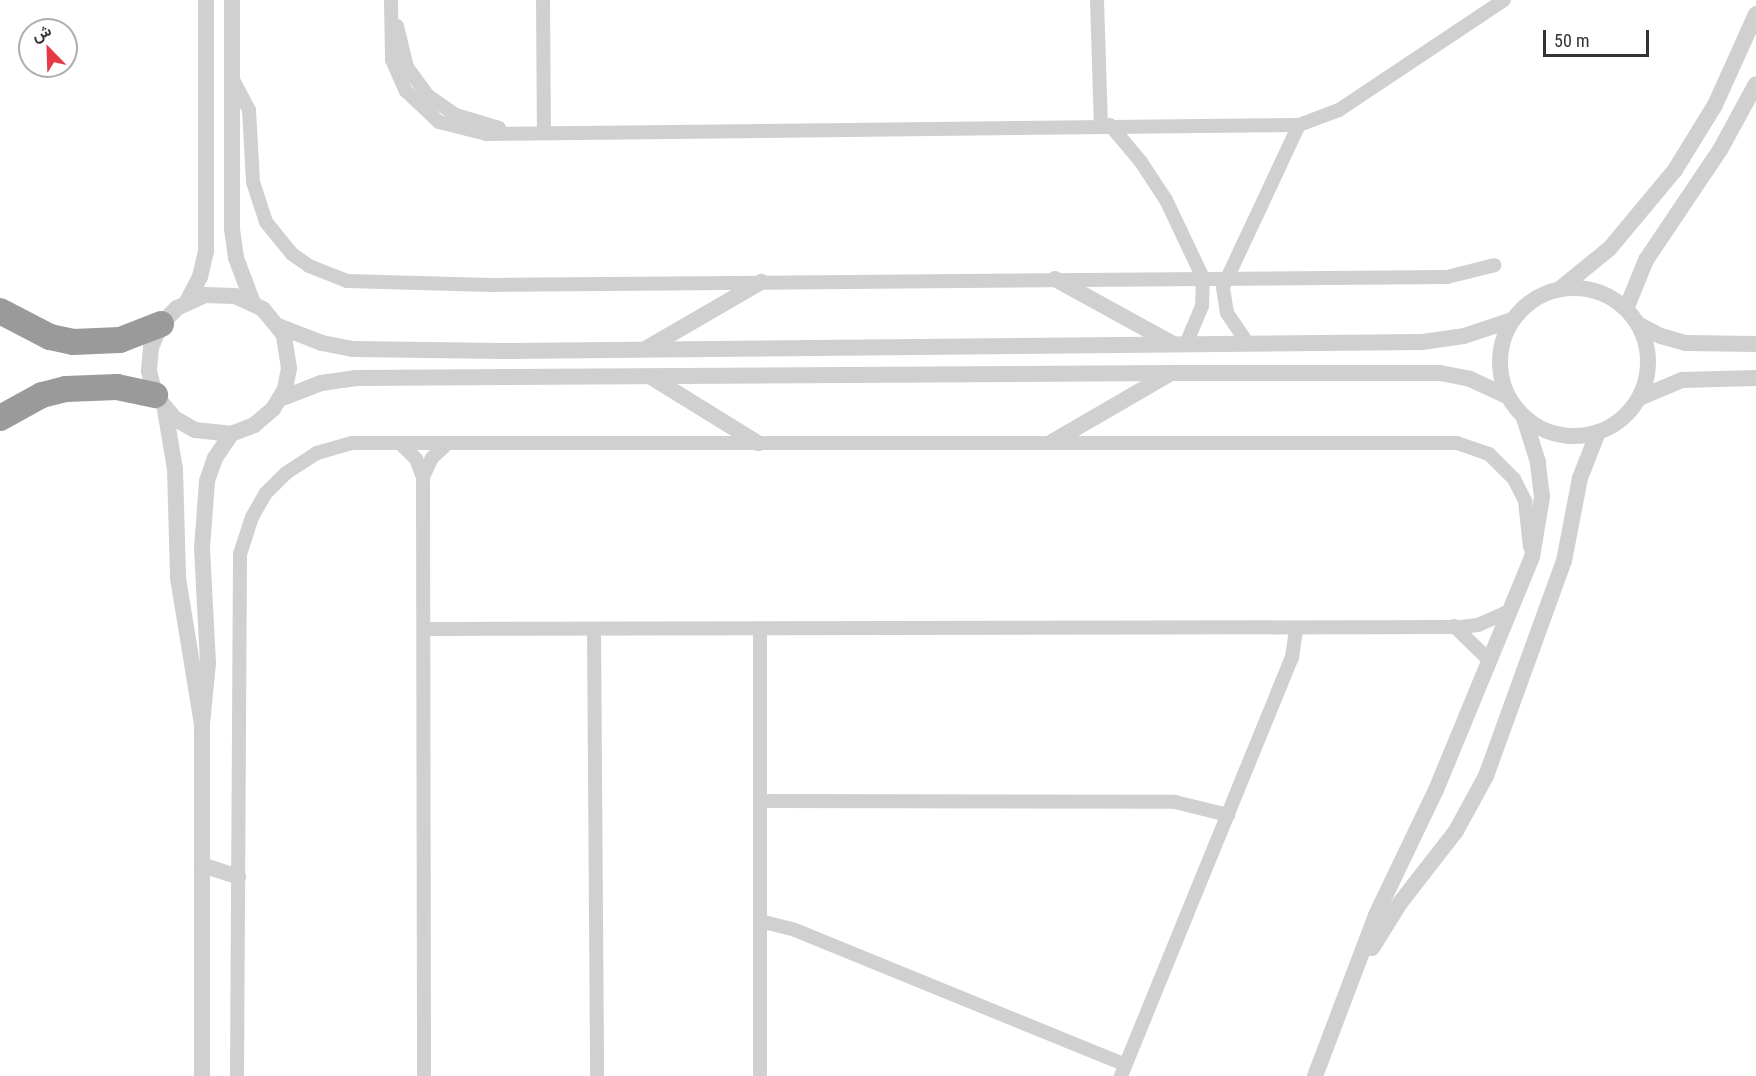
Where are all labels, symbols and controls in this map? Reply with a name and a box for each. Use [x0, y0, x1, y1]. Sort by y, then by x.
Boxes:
north arrow [18, 18, 78, 78]
scale bar [1546, 18, 1652, 56]
text: ش [29, 20, 54, 45]
text: 50 m [1554, 30, 1589, 51]

